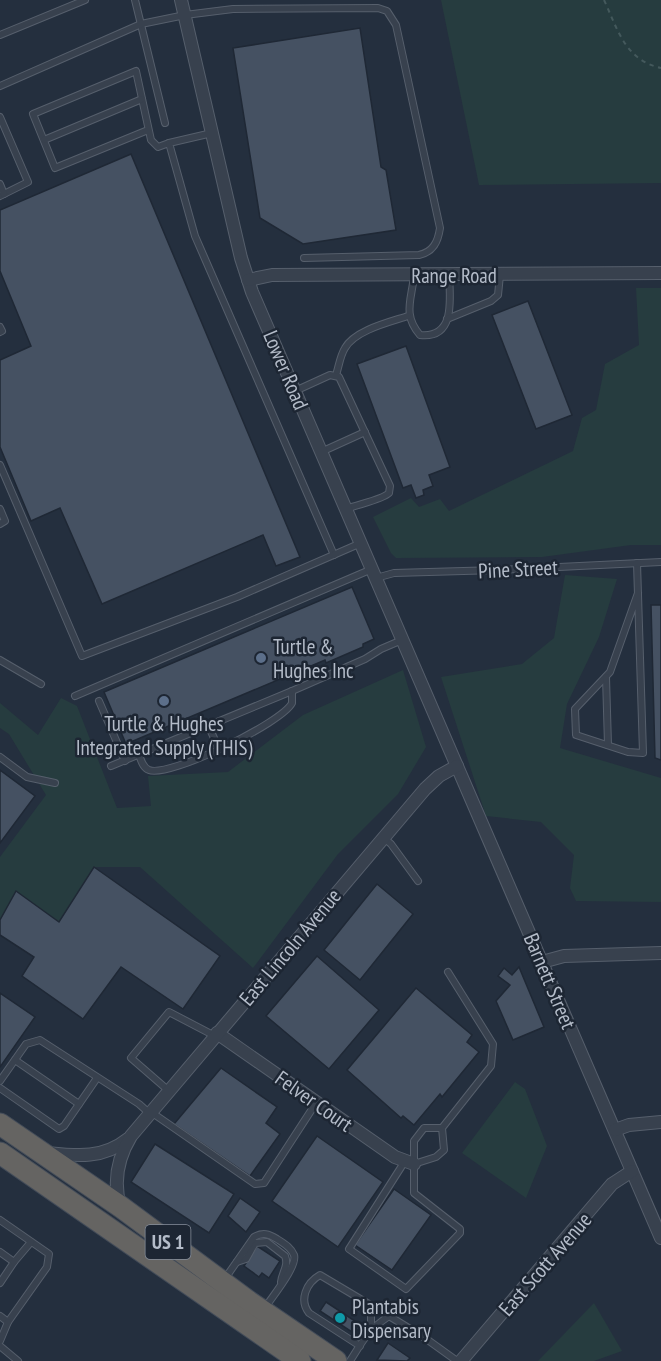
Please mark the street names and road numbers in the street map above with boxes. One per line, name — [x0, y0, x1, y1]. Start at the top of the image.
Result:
street label: Range Road — [411, 262, 497, 289]
street label: Lower Road — [257, 326, 315, 414]
street label: Pine Street — [477, 553, 559, 585]
street label: East Lincoln Avenue — [233, 883, 347, 1011]
street label: Barnett Street — [518, 929, 582, 1033]
street label: Felver Court — [270, 1065, 358, 1138]
street label: East Scott Avenue — [493, 1207, 597, 1321]
road number: US 1 — [146, 1225, 190, 1259]

